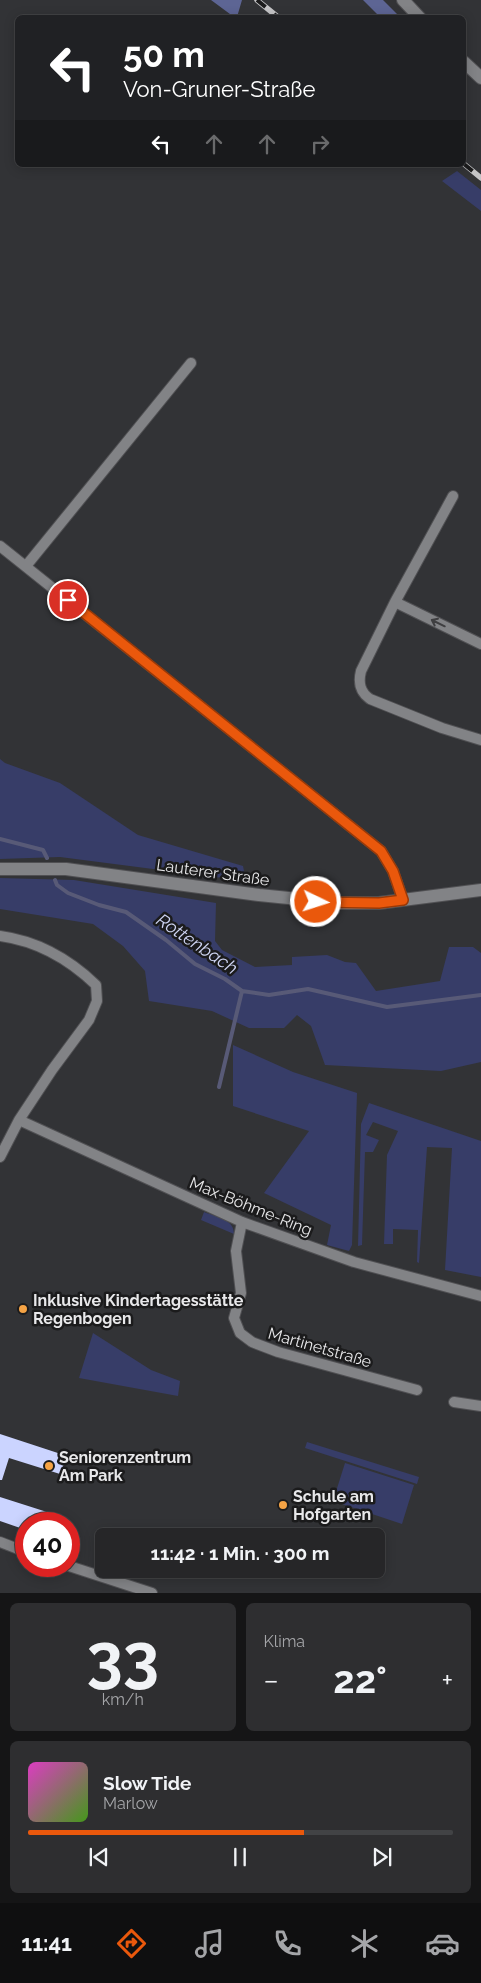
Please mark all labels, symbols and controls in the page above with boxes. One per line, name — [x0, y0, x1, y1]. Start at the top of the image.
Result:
text: 50 m — [123, 34, 205, 75]
icon: left — [40, 35, 105, 100]
text: Von-Gruner-Straße — [123, 76, 315, 102]
icon: left — [147, 130, 175, 158]
icon: ahead — [200, 130, 228, 158]
icon: ahead — [253, 130, 281, 158]
icon: right — [306, 130, 334, 158]
pin — [47, 579, 89, 621]
icon: arrive — [54, 586, 82, 614]
one-way arrow — [431, 618, 446, 627]
street label: Lauterer Straße — [155, 855, 271, 890]
position arrow — [289, 875, 341, 927]
water label: Rottenbach — [153, 909, 242, 978]
street label: Max-Böhme-Ring — [187, 1173, 315, 1240]
place label: Inklusive Kindertagesstätte Regenbogen — [33, 1291, 244, 1328]
marker: Inklusive Kindertagesstätte Regenbogen — [17, 1303, 29, 1315]
street label: Martinetstraße — [266, 1324, 374, 1371]
place label: Seniorenzentrum Am Park — [59, 1448, 191, 1485]
marker: Seniorenzentrum Am Park — [43, 1460, 55, 1472]
place label: Schule am Hofgarten — [293, 1487, 374, 1524]
marker: Schule am Hofgarten — [277, 1499, 289, 1511]
speed limit sign: 40 — [15, 1512, 80, 1577]
text: 11:42 · 1 Min. · 300 m — [151, 1542, 329, 1564]
text: 33 — [86, 1619, 159, 1695]
text: Klima — [264, 1632, 305, 1651]
text: 22° — [333, 1657, 387, 1702]
text: − — [264, 1664, 279, 1697]
text: + — [441, 1664, 453, 1697]
text: km/h — [102, 1690, 144, 1709]
text: Slow Tide — [103, 1772, 192, 1794]
text: Marlow — [103, 1794, 158, 1813]
icon: previous — [85, 1843, 113, 1871]
icon: pause — [226, 1843, 254, 1871]
icon: next — [368, 1843, 396, 1871]
icon: directions — [114, 1926, 149, 1961]
icon: music — [192, 1926, 227, 1961]
icon: phone — [270, 1926, 305, 1961]
icon: climate — [347, 1926, 382, 1961]
icon: car — [425, 1926, 460, 1961]
text: 11:41 — [21, 1930, 72, 1956]

